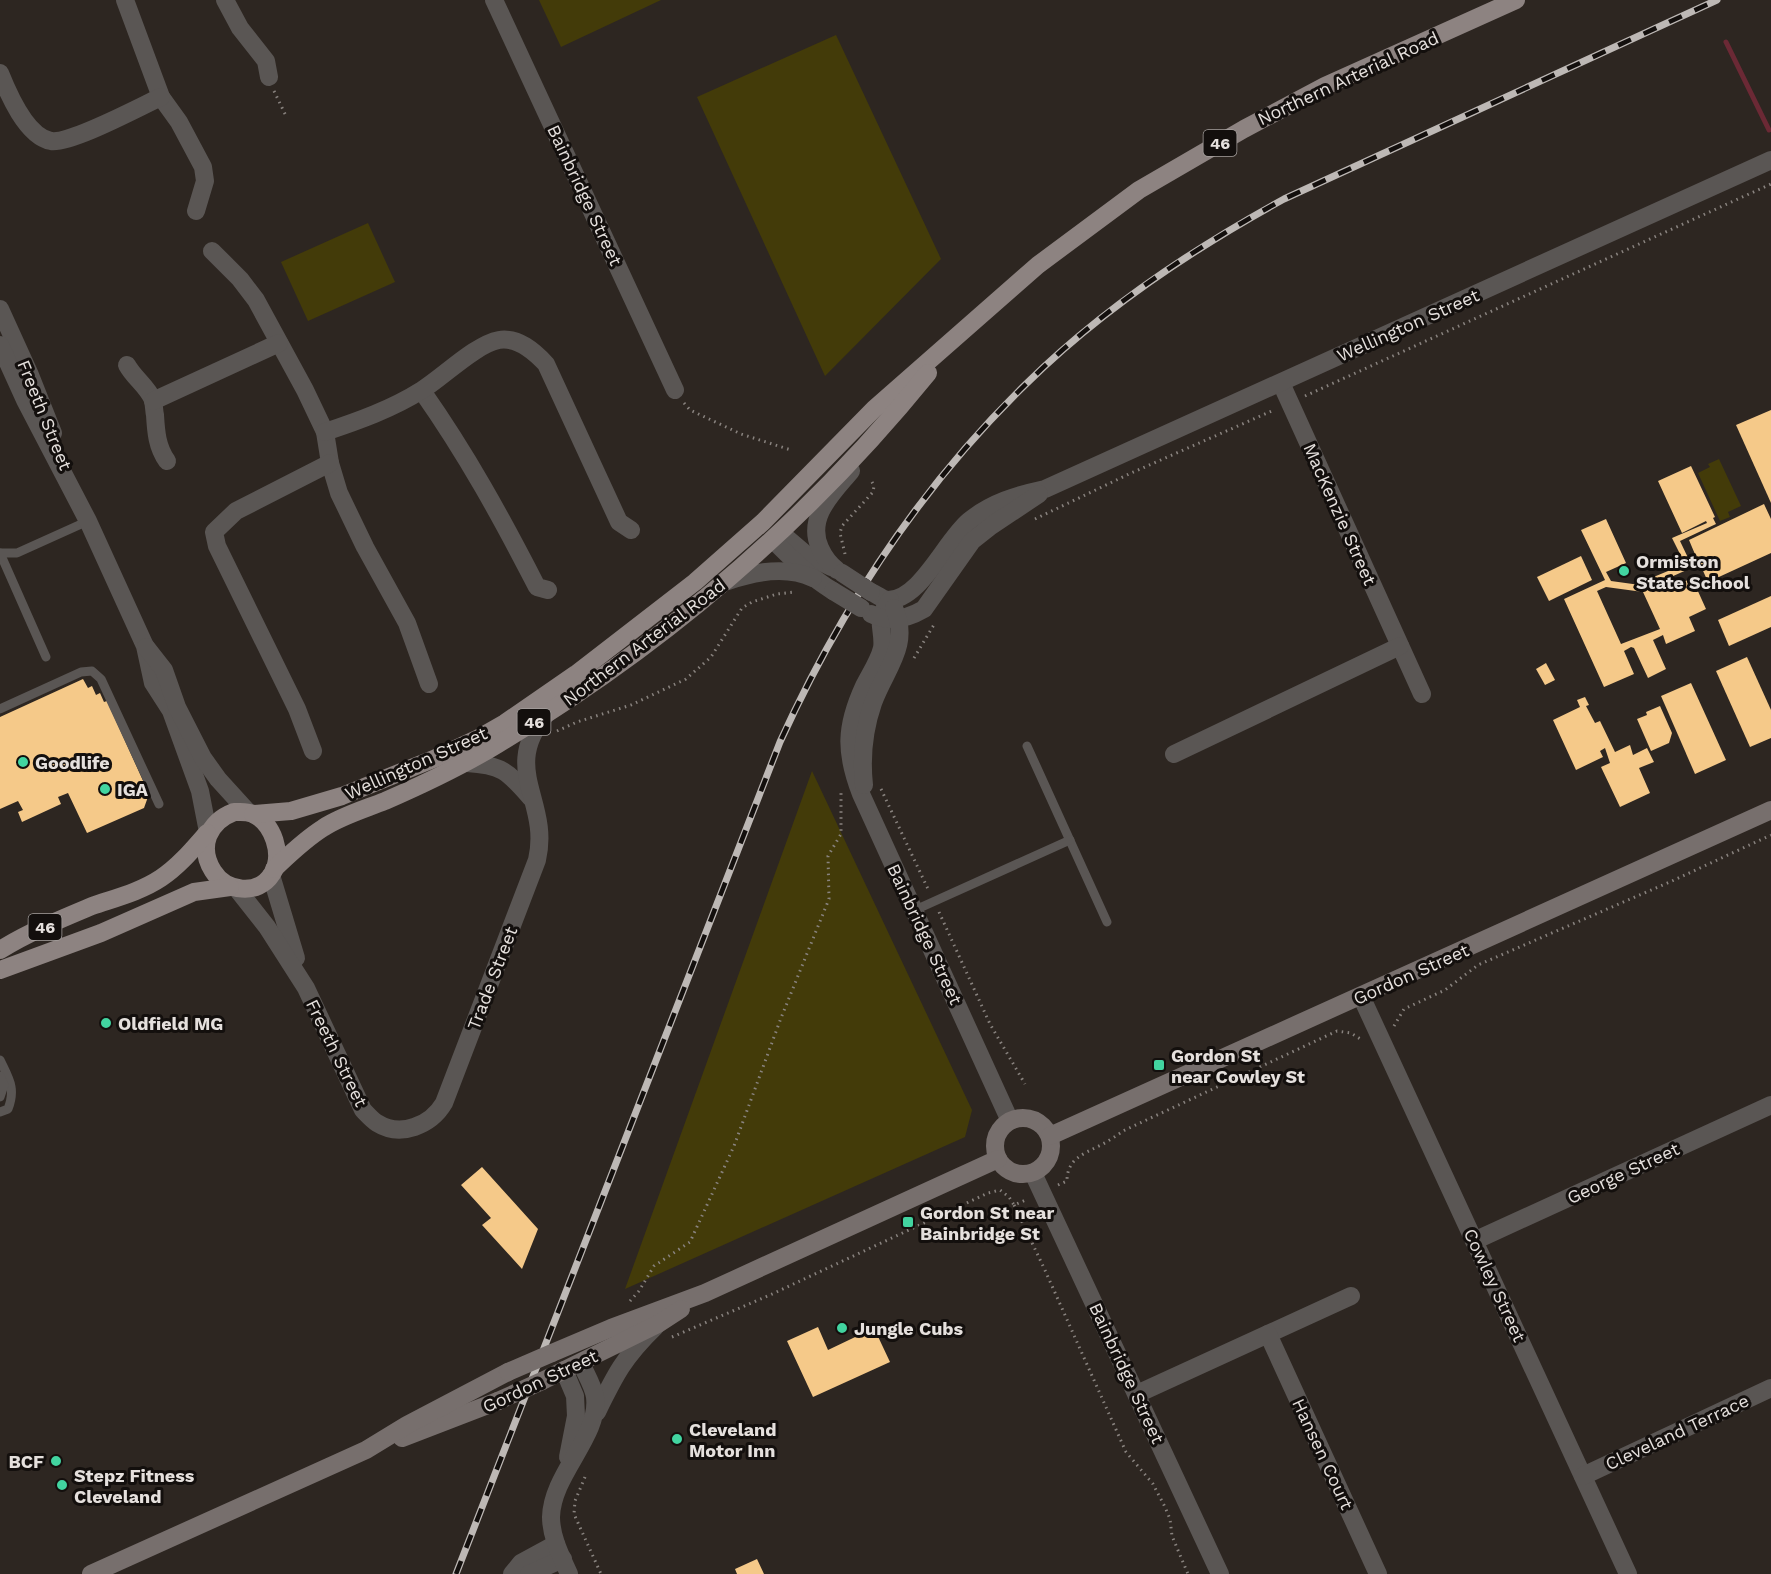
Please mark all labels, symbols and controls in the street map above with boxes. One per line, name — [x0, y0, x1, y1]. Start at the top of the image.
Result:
street label: Northern Arterial Road — [1254, 27, 1442, 129]
street label: Bainbridge Street — [543, 121, 627, 269]
road number: 46 — [1204, 130, 1236, 156]
street label: Wellington Street — [1334, 284, 1483, 366]
street label: Freeth Street — [13, 357, 77, 474]
street label: MacKenzie Street — [1299, 440, 1381, 589]
place label: Ormiston State School — [1636, 551, 1750, 593]
marker: Ormiston State School — [1617, 564, 1631, 578]
street label: Northern Arterial Road — [559, 574, 729, 710]
road number: 46 — [518, 709, 550, 735]
street label: Wellington Street — [342, 722, 491, 804]
place label: Goodlife — [35, 752, 110, 773]
marker: Goodlife — [16, 755, 30, 769]
place label: IGA — [117, 779, 149, 800]
marker: IGA — [98, 782, 112, 796]
street label: Bainbridge Street — [883, 860, 967, 1008]
road number: 46 — [28, 914, 62, 940]
street label: Trade Street — [463, 923, 521, 1033]
street label: Gordon Street — [1350, 939, 1473, 1009]
street label: Freeth Street — [302, 996, 372, 1110]
place label: Oldfield MG — [118, 1013, 223, 1034]
marker: Oldfield MG — [99, 1016, 113, 1030]
place label: Gordon St near Cowley St — [1171, 1045, 1305, 1087]
marker: Gordon St near Cowley St — [1152, 1058, 1166, 1072]
street label: George Street — [1564, 1138, 1683, 1208]
place label: Gordon St near Bainbridge St — [920, 1202, 1054, 1244]
marker: Gordon St near Bainbridge St — [901, 1215, 915, 1229]
street label: Cowley Street — [1460, 1225, 1531, 1345]
street label: Bainbridge Street — [1085, 1299, 1169, 1447]
place label: Jungle Cubs — [854, 1318, 964, 1339]
marker: Jungle Cubs — [835, 1321, 849, 1335]
street label: Gordon Street — [479, 1345, 601, 1417]
street label: Cleveland Terrace — [1602, 1390, 1752, 1474]
street label: Hansen Court — [1288, 1395, 1358, 1513]
place label: Cleveland Motor Inn — [689, 1419, 777, 1461]
marker: Cleveland Motor Inn — [670, 1432, 684, 1446]
place label: BCF — [8, 1451, 44, 1472]
marker: BCF — [49, 1454, 63, 1468]
place label: Stepz Fitness Cleveland — [74, 1465, 195, 1507]
marker: Stepz Fitness Cleveland — [55, 1478, 69, 1492]

